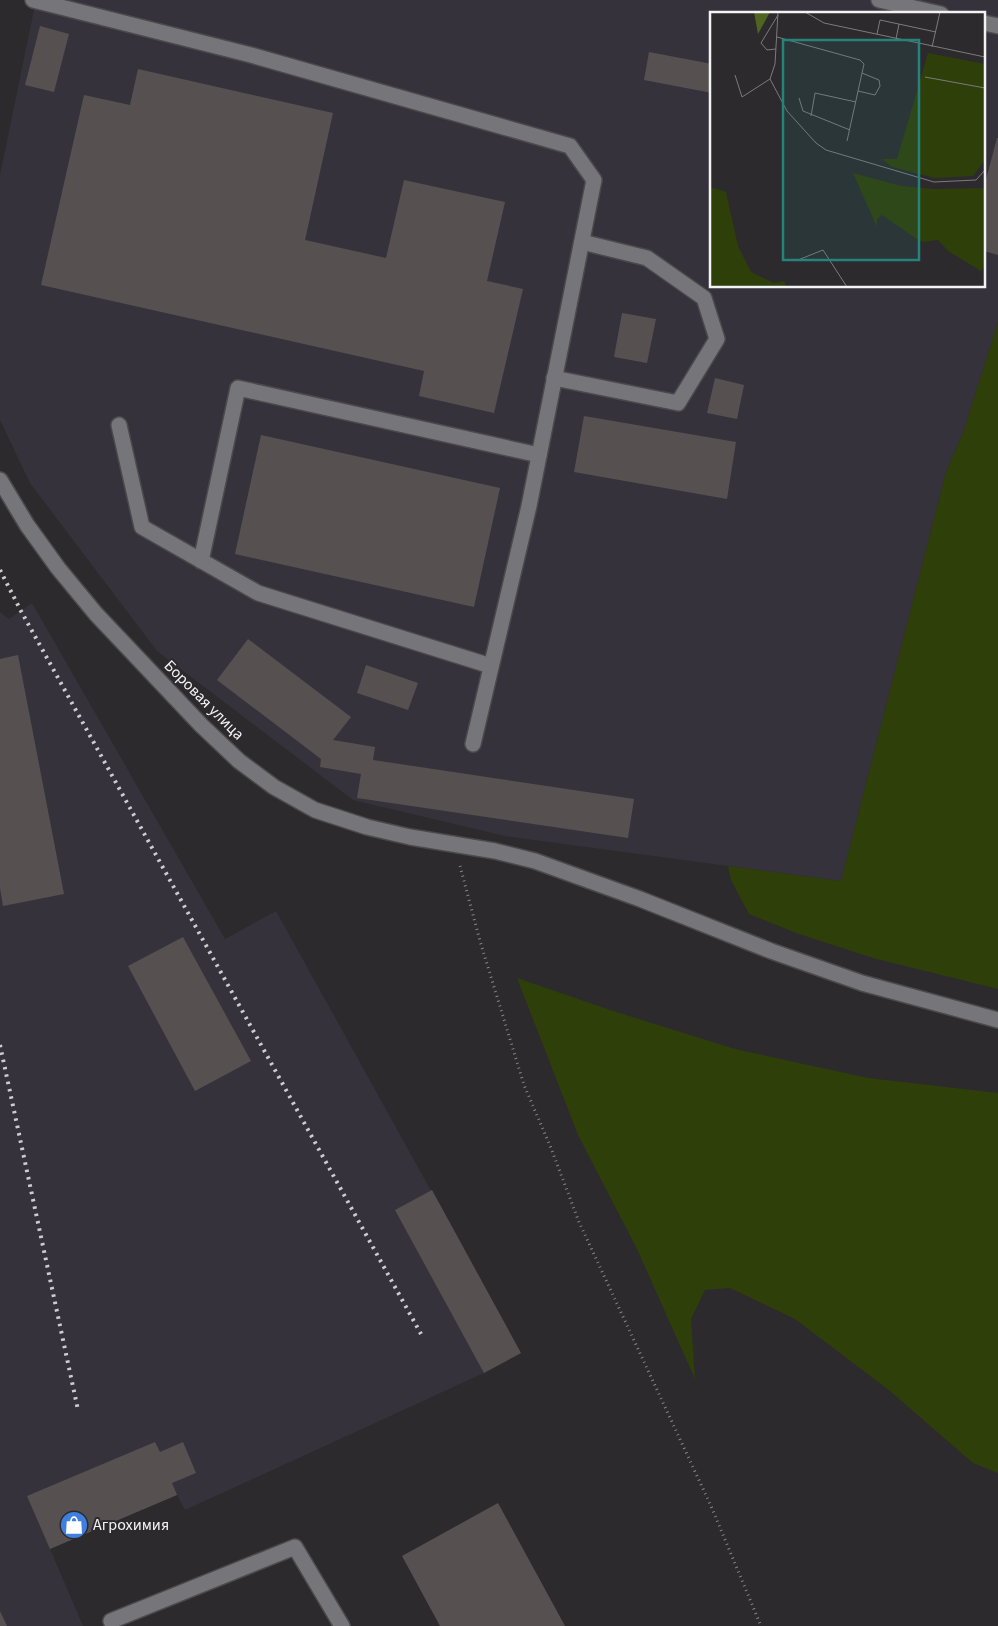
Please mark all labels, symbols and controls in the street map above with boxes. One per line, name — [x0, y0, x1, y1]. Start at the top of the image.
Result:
inset map — [710, 12, 986, 288]
street label: Боровая улица — [159, 655, 249, 745]
shop icon: Агрохимия — [59, 1510, 89, 1540]
place label: Агрохимия — [93, 1514, 169, 1536]

